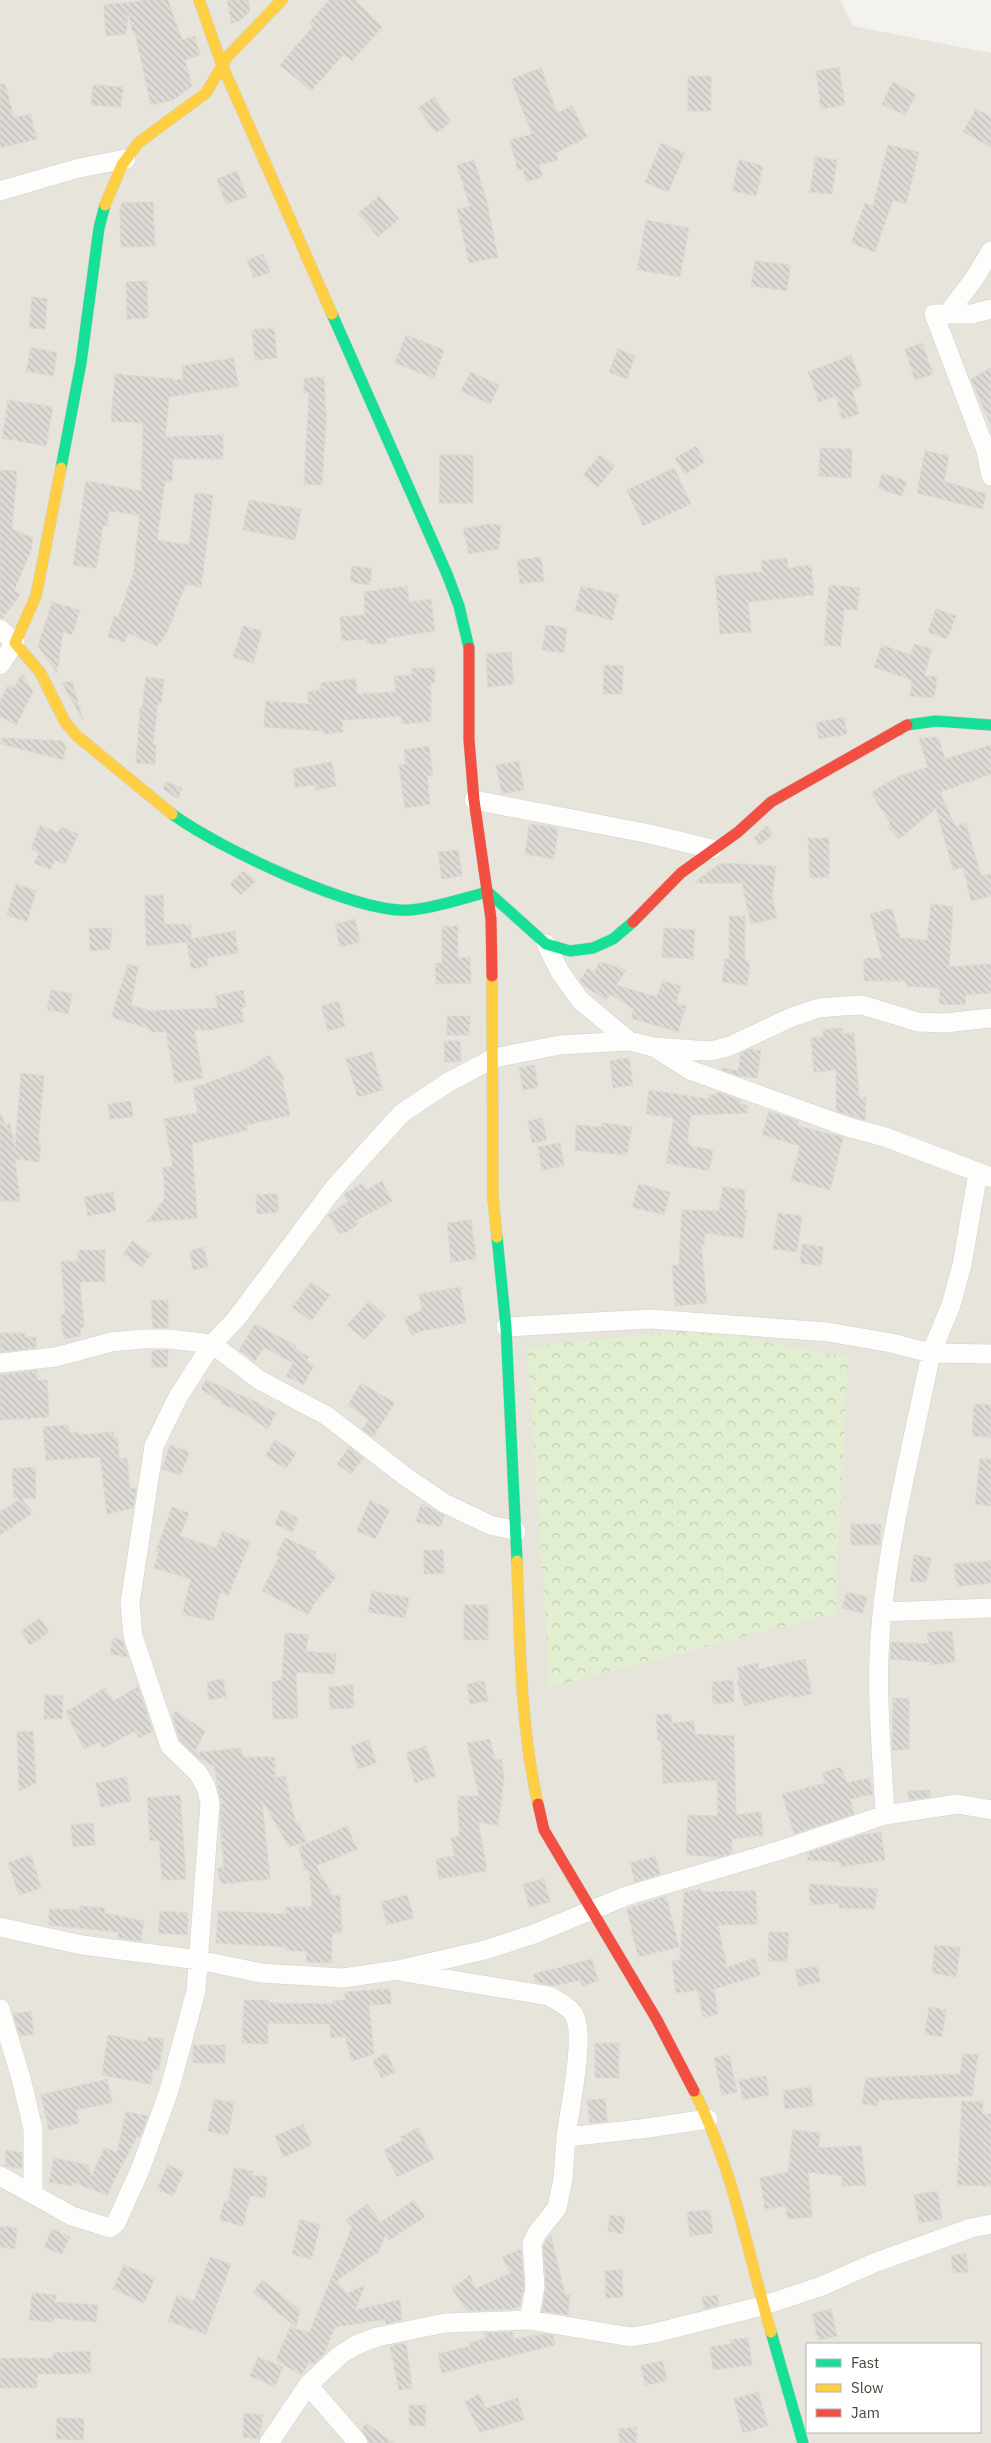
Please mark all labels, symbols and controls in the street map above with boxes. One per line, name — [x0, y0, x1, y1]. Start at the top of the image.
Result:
legend — [806, 2343, 981, 2433]
text: Fast — [851, 2353, 879, 2372]
text: Slow — [851, 2378, 884, 2397]
text: Jam — [851, 2403, 880, 2422]

